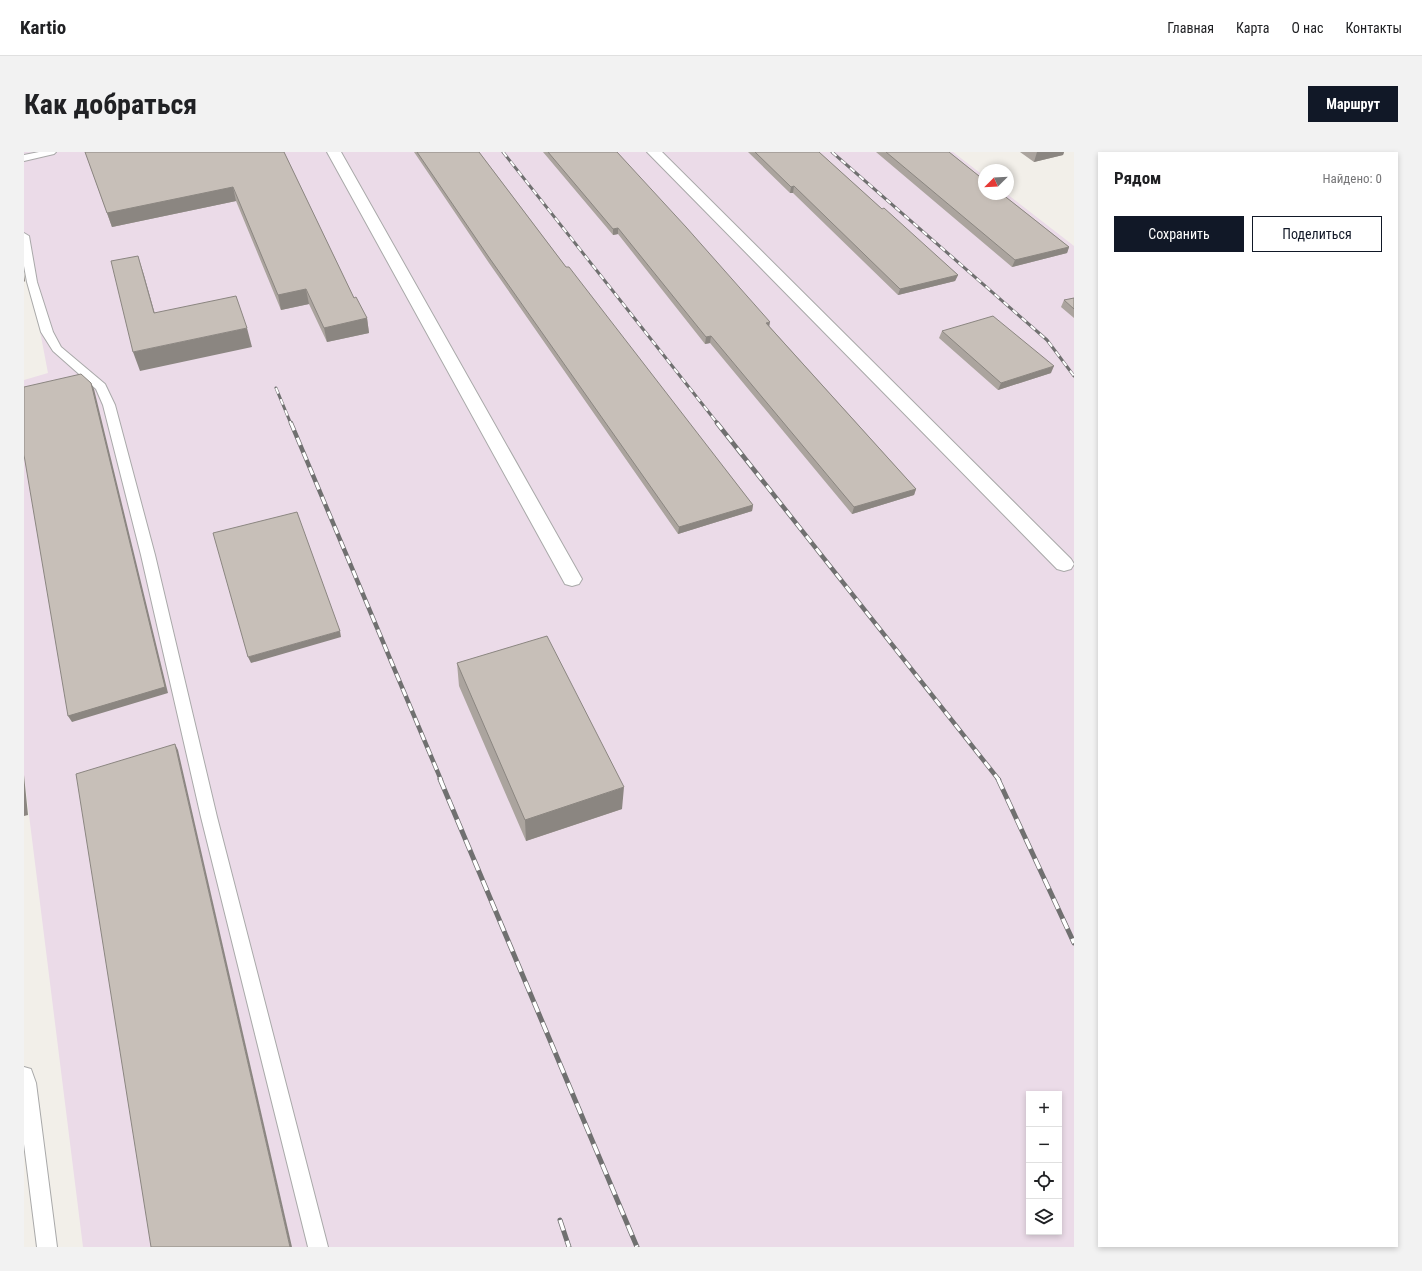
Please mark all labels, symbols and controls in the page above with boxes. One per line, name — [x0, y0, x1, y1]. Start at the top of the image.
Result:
text: Kartio — [20, 16, 66, 39]
text: Главная — [1167, 20, 1214, 36]
text: Карта — [1236, 20, 1269, 36]
text: О нас — [1291, 20, 1323, 36]
text: Контакты — [1345, 20, 1402, 36]
button: Маршрут — [1308, 86, 1398, 122]
text: Как добраться — [24, 88, 197, 121]
north arrow — [978, 164, 1014, 200]
text: Рядом — [1114, 168, 1161, 188]
text: Найдено: 0 — [1322, 171, 1382, 186]
button: Сохранить — [1114, 216, 1244, 252]
button: Поделиться — [1252, 216, 1382, 252]
map controls — [1026, 1091, 1062, 1235]
button: + — [1026, 1091, 1062, 1127]
button: − — [1026, 1127, 1062, 1163]
button: locate — [1026, 1163, 1062, 1199]
button: layers — [1026, 1199, 1062, 1235]

